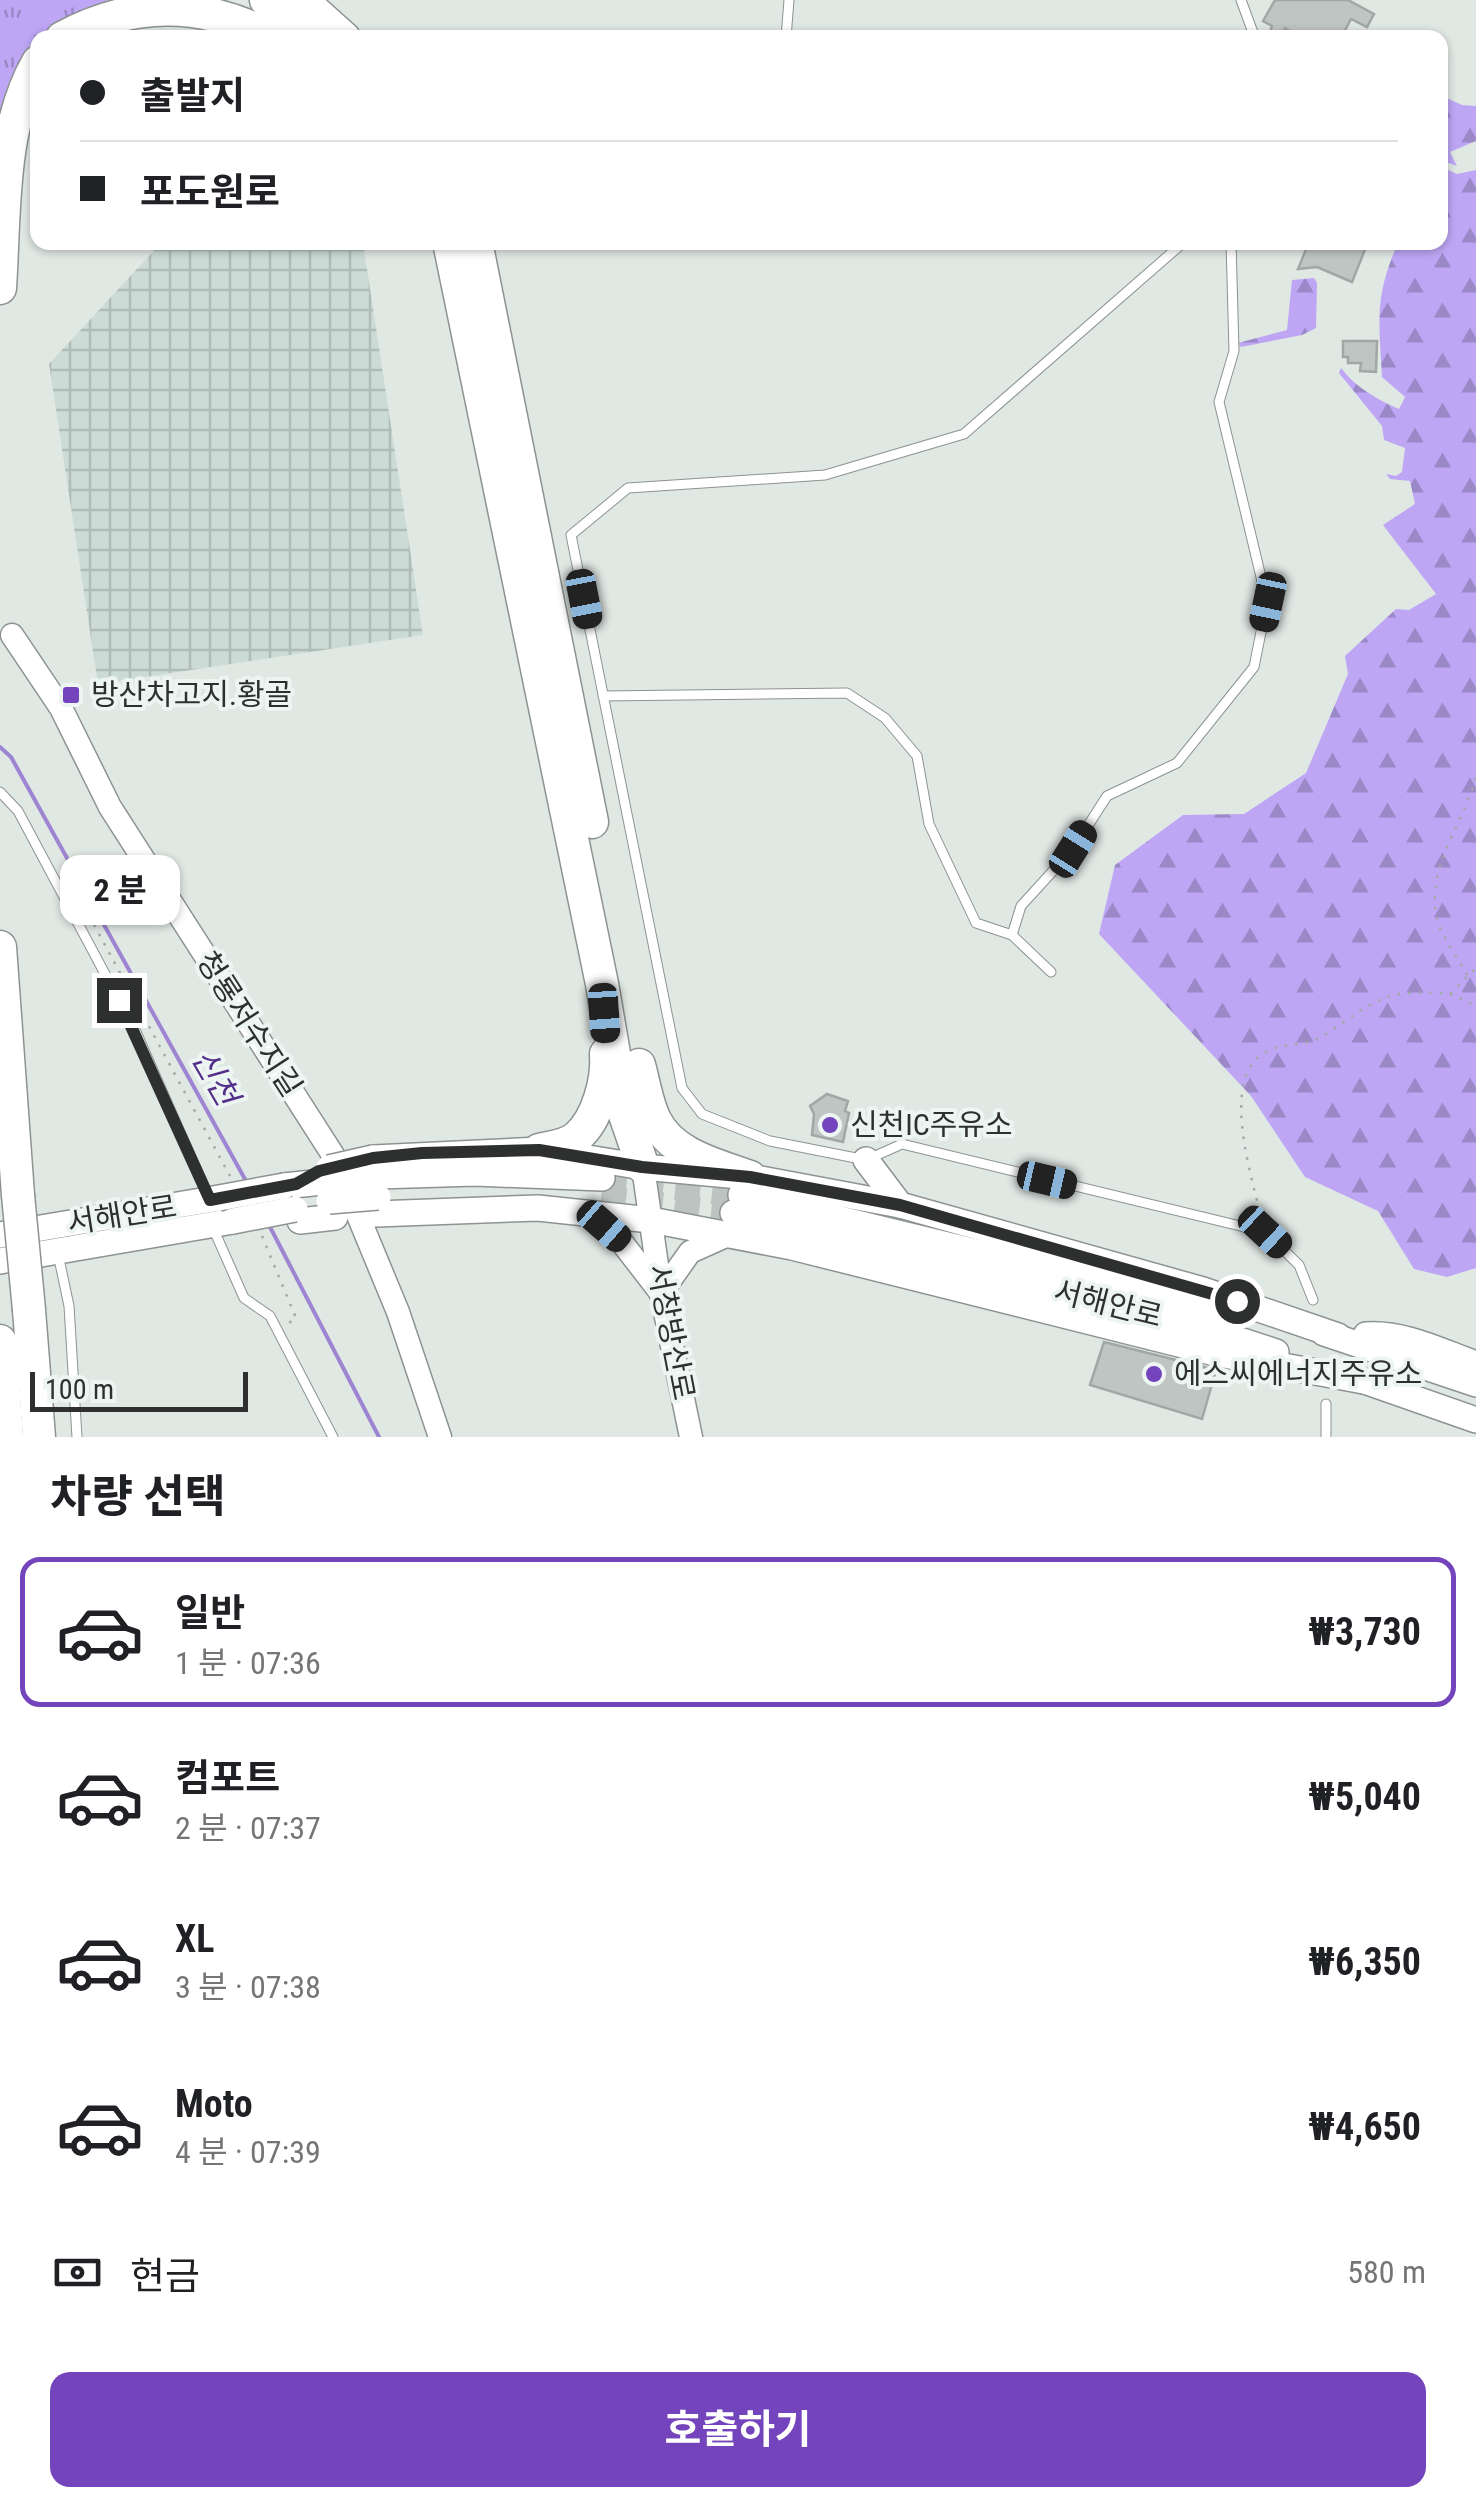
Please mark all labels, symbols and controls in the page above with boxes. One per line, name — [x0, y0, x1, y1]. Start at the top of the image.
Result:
text: 출발지 — [140, 74, 245, 118]
text: 포도원로 — [140, 170, 280, 214]
car — [564, 567, 604, 631]
car — [1247, 570, 1289, 634]
place label: 방산차고지.황골 — [91, 677, 292, 712]
marker: 방산차고지.황골 — [60, 684, 82, 706]
car — [1044, 816, 1102, 882]
callout: 2 분 — [59, 855, 179, 925]
text: 2 분 — [94, 871, 147, 909]
street label: 청룡저수지길 — [190, 945, 309, 1103]
route end — [97, 978, 142, 1023]
car — [587, 982, 621, 1044]
water label: 신천 — [184, 1042, 248, 1115]
place label: 신천IC주유소 — [850, 1107, 1013, 1142]
marker: 신천IC주유소 — [819, 1114, 841, 1136]
car — [1014, 1159, 1080, 1201]
street label: 서해안로 — [65, 1189, 179, 1240]
car — [572, 1195, 636, 1257]
car — [1233, 1201, 1297, 1263]
street label: 서창방산로 — [641, 1261, 702, 1403]
street label: 서해안로 — [1050, 1273, 1166, 1334]
route start — [1215, 1279, 1260, 1324]
place label: 에스씨에너지주유소 — [1174, 1356, 1422, 1391]
marker: 에스씨에너지주유소 — [1143, 1363, 1165, 1385]
scale bar — [30, 1367, 248, 1412]
text: 100 m — [45, 1373, 114, 1406]
text: 차량 선택 — [50, 1470, 226, 1523]
icon: car — [55, 1587, 145, 1677]
text: 일반 — [175, 1591, 245, 1635]
text: ₩3,730 — [1308, 1610, 1421, 1654]
text: 1 분 · 07:36 — [175, 1644, 321, 1682]
icon: car — [55, 1752, 145, 1842]
text: 컴포트 — [175, 1756, 280, 1800]
text: ₩5,040 — [1308, 1775, 1421, 1819]
text: 2 분 · 07:37 — [175, 1809, 321, 1847]
icon: car — [55, 1917, 145, 2007]
text: XL — [175, 1917, 214, 1961]
text: ₩6,350 — [1308, 1940, 1421, 1984]
text: 3 분 · 07:38 — [175, 1968, 321, 2006]
icon: car — [55, 2082, 145, 2172]
text: Moto — [175, 2082, 253, 2126]
text: ₩4,650 — [1308, 2105, 1421, 2149]
text: 4 분 · 07:39 — [175, 2133, 321, 2171]
icon: cash — [50, 2245, 105, 2300]
text: 580 m — [1347, 2253, 1426, 2291]
text: 현금 — [130, 2254, 200, 2298]
button: 호출하기 — [50, 2372, 1426, 2487]

